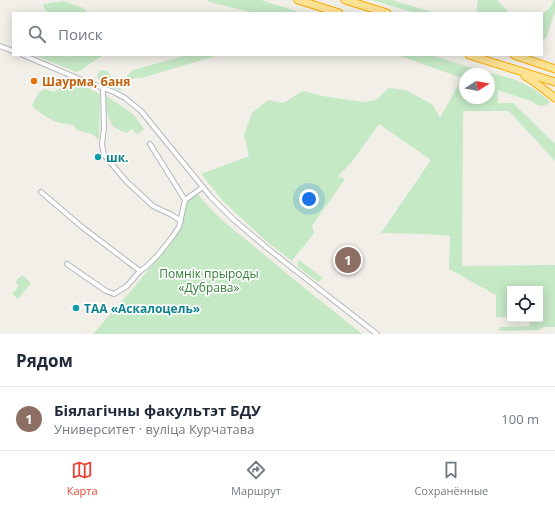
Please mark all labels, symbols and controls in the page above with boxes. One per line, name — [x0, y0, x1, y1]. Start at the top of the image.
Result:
search box — [12, 12, 543, 56]
icon: search — [26, 23, 48, 45]
text: Поиск — [58, 24, 102, 44]
north arrow — [459, 68, 495, 104]
place label: Шаурма, баня — [42, 73, 130, 90]
marker: Шаурма, баня — [29, 76, 39, 86]
place label: шк. — [106, 149, 128, 166]
marker: шк. — [93, 152, 103, 162]
your location — [299, 189, 319, 209]
pin: 1 — [335, 245, 361, 275]
park label: Помнік прыроды «Дубрава» — [159, 265, 259, 296]
map controls — [507, 286, 543, 322]
button: locate — [507, 286, 543, 322]
place label: ТАА «Аскалоцель» — [84, 300, 200, 317]
marker: ТАА «Аскалоцель» — [71, 303, 81, 313]
text: Рядом — [16, 349, 73, 372]
text: Біялагічны факультэт БДУ — [54, 400, 261, 420]
text: 1 — [25, 410, 33, 428]
text: 100 m — [501, 410, 539, 428]
text: Университет · вуліца Курчатава — [54, 420, 254, 438]
tab: Карта — [67, 459, 98, 498]
tab: Маршрут — [231, 459, 281, 498]
tab: Сохранённые — [414, 459, 488, 498]

